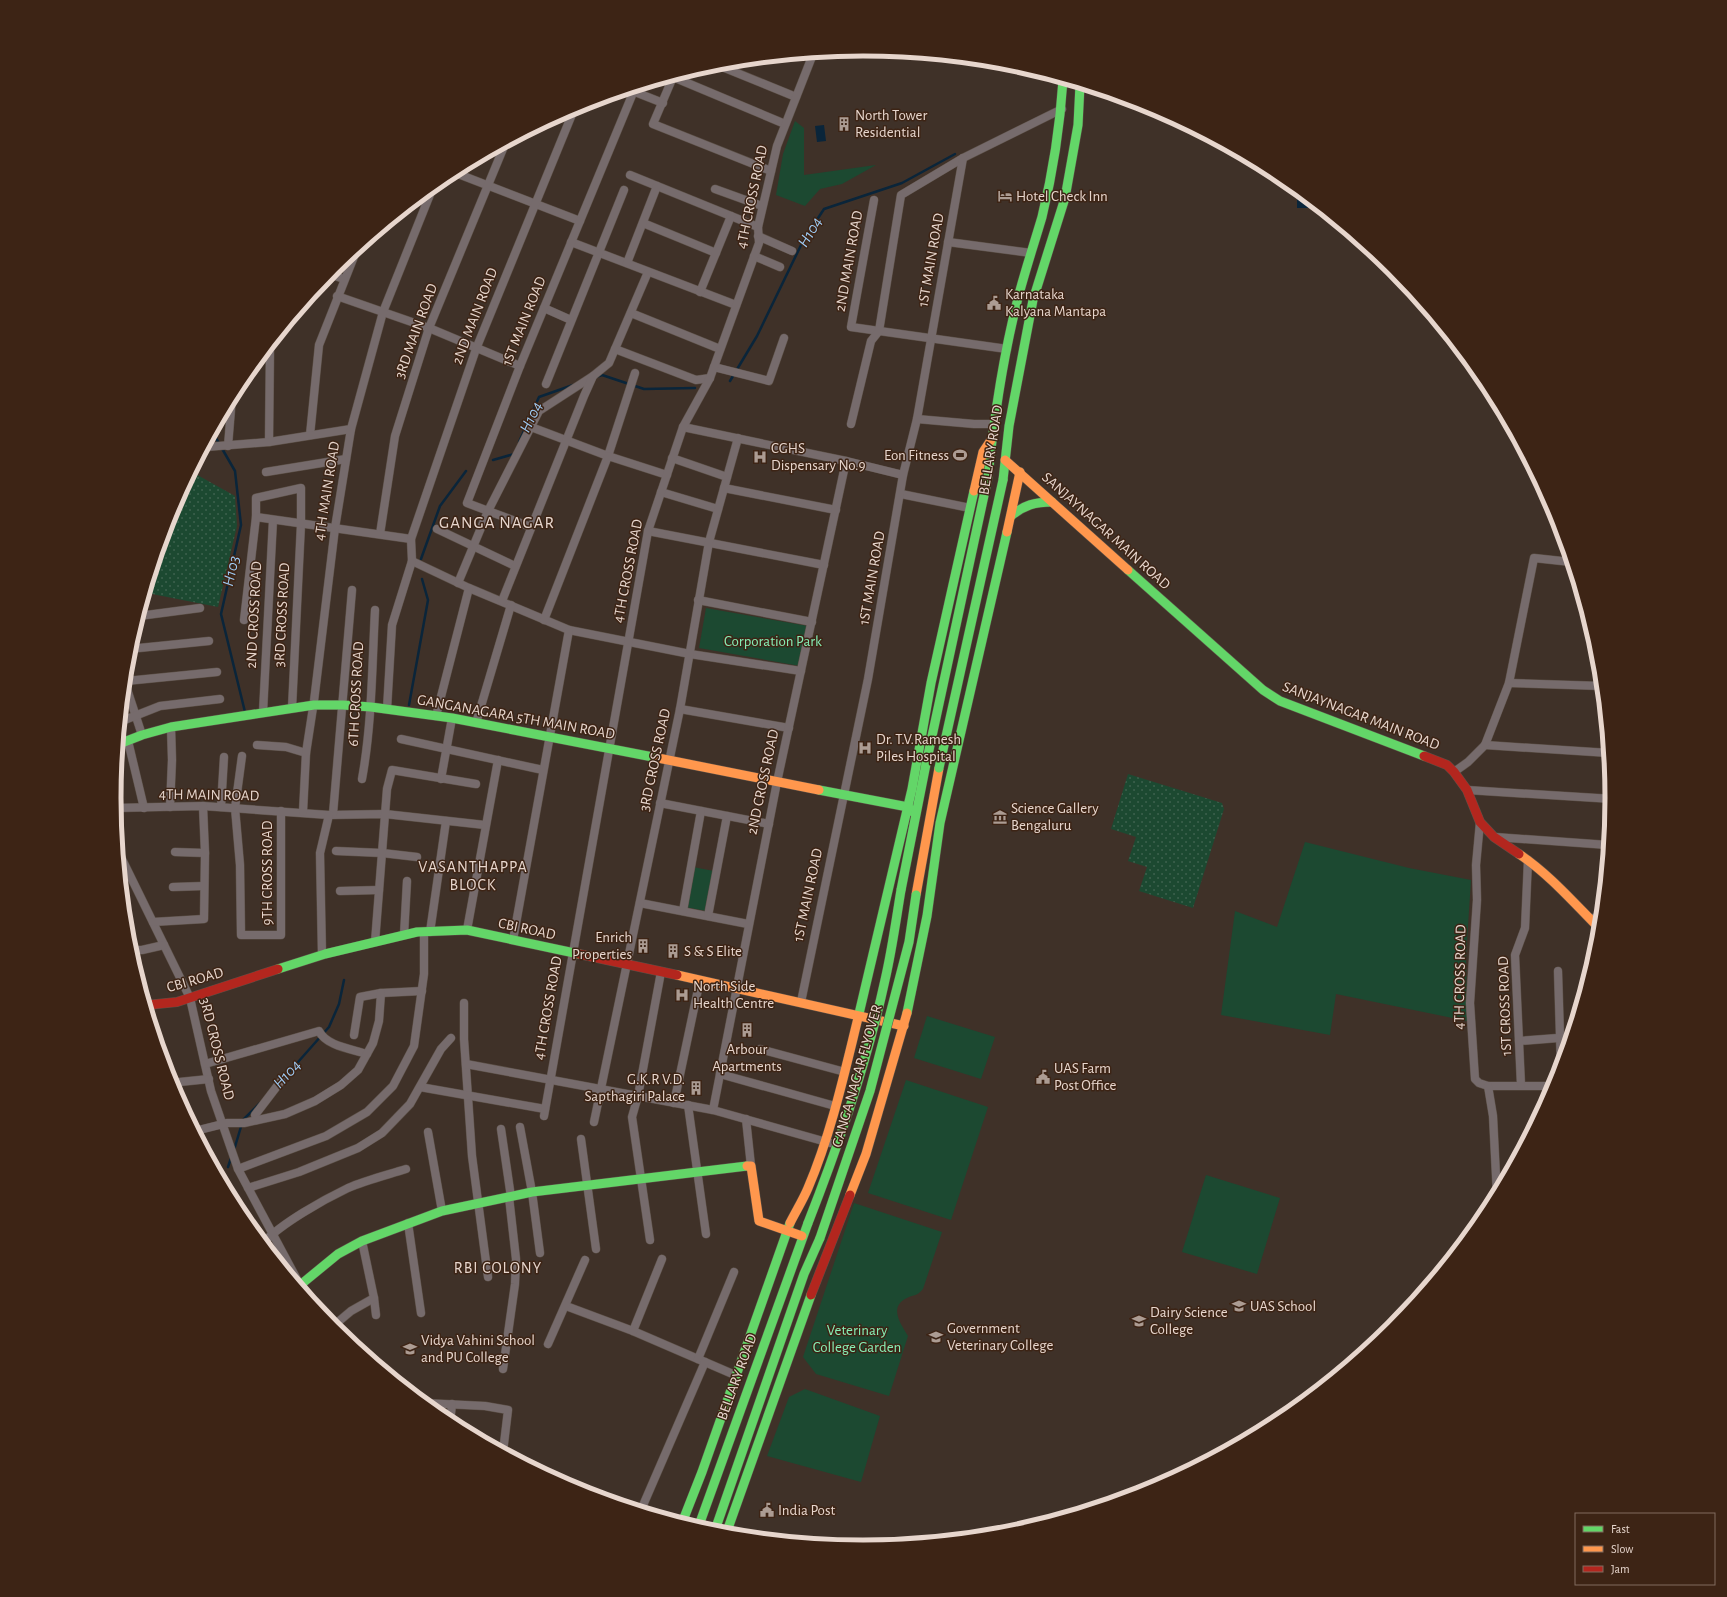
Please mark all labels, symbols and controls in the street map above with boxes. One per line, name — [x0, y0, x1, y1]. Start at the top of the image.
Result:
place label: North Tower Residential — [855, 108, 927, 140]
building icon: North Tower Residential — [836, 116, 852, 132]
street label: 4TH CROSS ROAD — [734, 144, 770, 250]
hotel icon: Hotel Check Inn — [997, 188, 1013, 204]
place label: Hotel Check Inn — [1016, 189, 1108, 204]
street label: 2ND MAIN ROAD — [833, 209, 865, 313]
street label: 1ST MAIN ROAD — [915, 212, 947, 308]
water label: H104 — [795, 214, 825, 250]
street label: 2ND MAIN ROAD — [450, 265, 500, 366]
street label: 1ST MAIN ROAD — [499, 274, 549, 368]
street label: 3RD MAIN ROAD — [392, 281, 440, 380]
place label: Karnataka Kalyana Mantapa — [1005, 287, 1106, 319]
public building icon: Karnataka Kalyana Mantapa — [986, 295, 1002, 311]
water label: H104 — [517, 399, 545, 435]
street label: BELLARY ROAD — [977, 404, 1006, 496]
street label: 4TH MAIN ROAD — [312, 440, 342, 542]
place label: CGHS Dispensary No.9 — [771, 441, 866, 473]
sports icon: Eon Fitness — [952, 447, 968, 463]
place label: Eon Fitness — [884, 448, 949, 463]
hospital icon: CGHS Dispensary No.9 — [752, 449, 768, 465]
street label: SANJAYNAGAR MAIN ROAD — [1039, 470, 1173, 593]
district label: GANGA NAGAR — [439, 514, 555, 531]
street label: 4TH CROSS ROAD — [611, 518, 645, 624]
street label: 1ST MAIN ROAD — [856, 530, 888, 626]
water label: H103 — [220, 554, 242, 588]
street label: 2ND CROSS ROAD — [244, 561, 264, 669]
street label: 3RD CROSS ROAD — [272, 562, 292, 668]
park label: Corporation Park — [724, 634, 822, 649]
street label: 6TH CROSS ROAD — [346, 641, 366, 747]
street label: SANJAYNAGAR MAIN ROAD — [1280, 679, 1442, 753]
street label: GANGANAGARA 5TH MAIN ROAD — [416, 692, 616, 742]
street label: 3RD CROSS ROAD — [637, 707, 673, 813]
street label: 2ND CROSS ROAD — [745, 728, 782, 836]
place label: Dr. T.V.Ramesh Piles Hospital — [876, 732, 961, 764]
hospital icon: Dr. T.V.Ramesh Piles Hospital — [857, 740, 873, 756]
street label: 4TH MAIN ROAD — [159, 787, 260, 803]
place label: Science Gallery Bengaluru — [1011, 801, 1099, 833]
museum icon: Science Gallery Bengaluru — [992, 809, 1008, 825]
street label: 9TH CROSS ROAD — [260, 820, 275, 926]
street label: 1ST MAIN ROAD — [791, 847, 825, 943]
district label: VASANTHAPPA BLOCK — [418, 859, 528, 893]
street label: CBI ROAD — [497, 916, 557, 942]
street label: 4TH CROSS ROAD — [1452, 924, 1468, 1030]
place label: Enrich Properties — [572, 930, 632, 962]
building icon: Enrich Properties — [635, 938, 651, 954]
building icon: S & S Elite — [665, 943, 681, 959]
place label: S & S Elite — [684, 944, 742, 959]
street label: 4TH CROSS ROAD — [531, 955, 565, 1061]
street label: 1ST CROSS ROAD — [1496, 956, 1514, 1056]
street label: CBI ROAD — [165, 965, 225, 995]
place label: North Side Health Centre — [693, 979, 774, 1011]
hospital icon: North Side Health Centre — [674, 987, 690, 1003]
street label: 3RD CROSS ROAD — [197, 996, 237, 1102]
street label: GANGA NAGAR FLYOVER — [829, 1003, 885, 1149]
building icon: Arbour Apartments — [739, 1022, 755, 1038]
place label: Arbour Apartments — [712, 1042, 782, 1074]
water label: H104 — [270, 1057, 304, 1091]
place label: UAS Farm Post Office — [1054, 1061, 1117, 1093]
public building icon: UAS Farm Post Office — [1035, 1069, 1051, 1085]
place label: G.K.R V.D. Sapthagiri Palace — [585, 1072, 685, 1104]
building icon: G.K.R V.D. Sapthagiri Palace — [688, 1080, 704, 1096]
district label: RBI COLONY — [454, 1260, 542, 1276]
school or university icon: UAS School — [1231, 1298, 1247, 1314]
place label: UAS School — [1250, 1299, 1316, 1314]
place label: Dairy Science College — [1150, 1305, 1228, 1337]
school or university icon: Dairy Science College — [1131, 1313, 1147, 1329]
place label: Government Veterinary College — [947, 1321, 1053, 1353]
park label: Veterinary College Garden — [813, 1323, 901, 1355]
school or university icon: Government Veterinary College — [928, 1329, 944, 1345]
street label: BELLARY ROAD — [714, 1332, 760, 1422]
place label: Vidya Vahini School and PU College — [421, 1333, 535, 1365]
school or university icon: Vidya Vahini School and PU College — [402, 1341, 418, 1357]
public building icon: India Post — [759, 1502, 775, 1518]
place label: India Post — [778, 1503, 836, 1518]
legend — [1575, 1513, 1715, 1585]
text: Fast — [1611, 1523, 1630, 1535]
text: Slow — [1611, 1543, 1633, 1555]
text: Jam — [1611, 1563, 1630, 1575]

